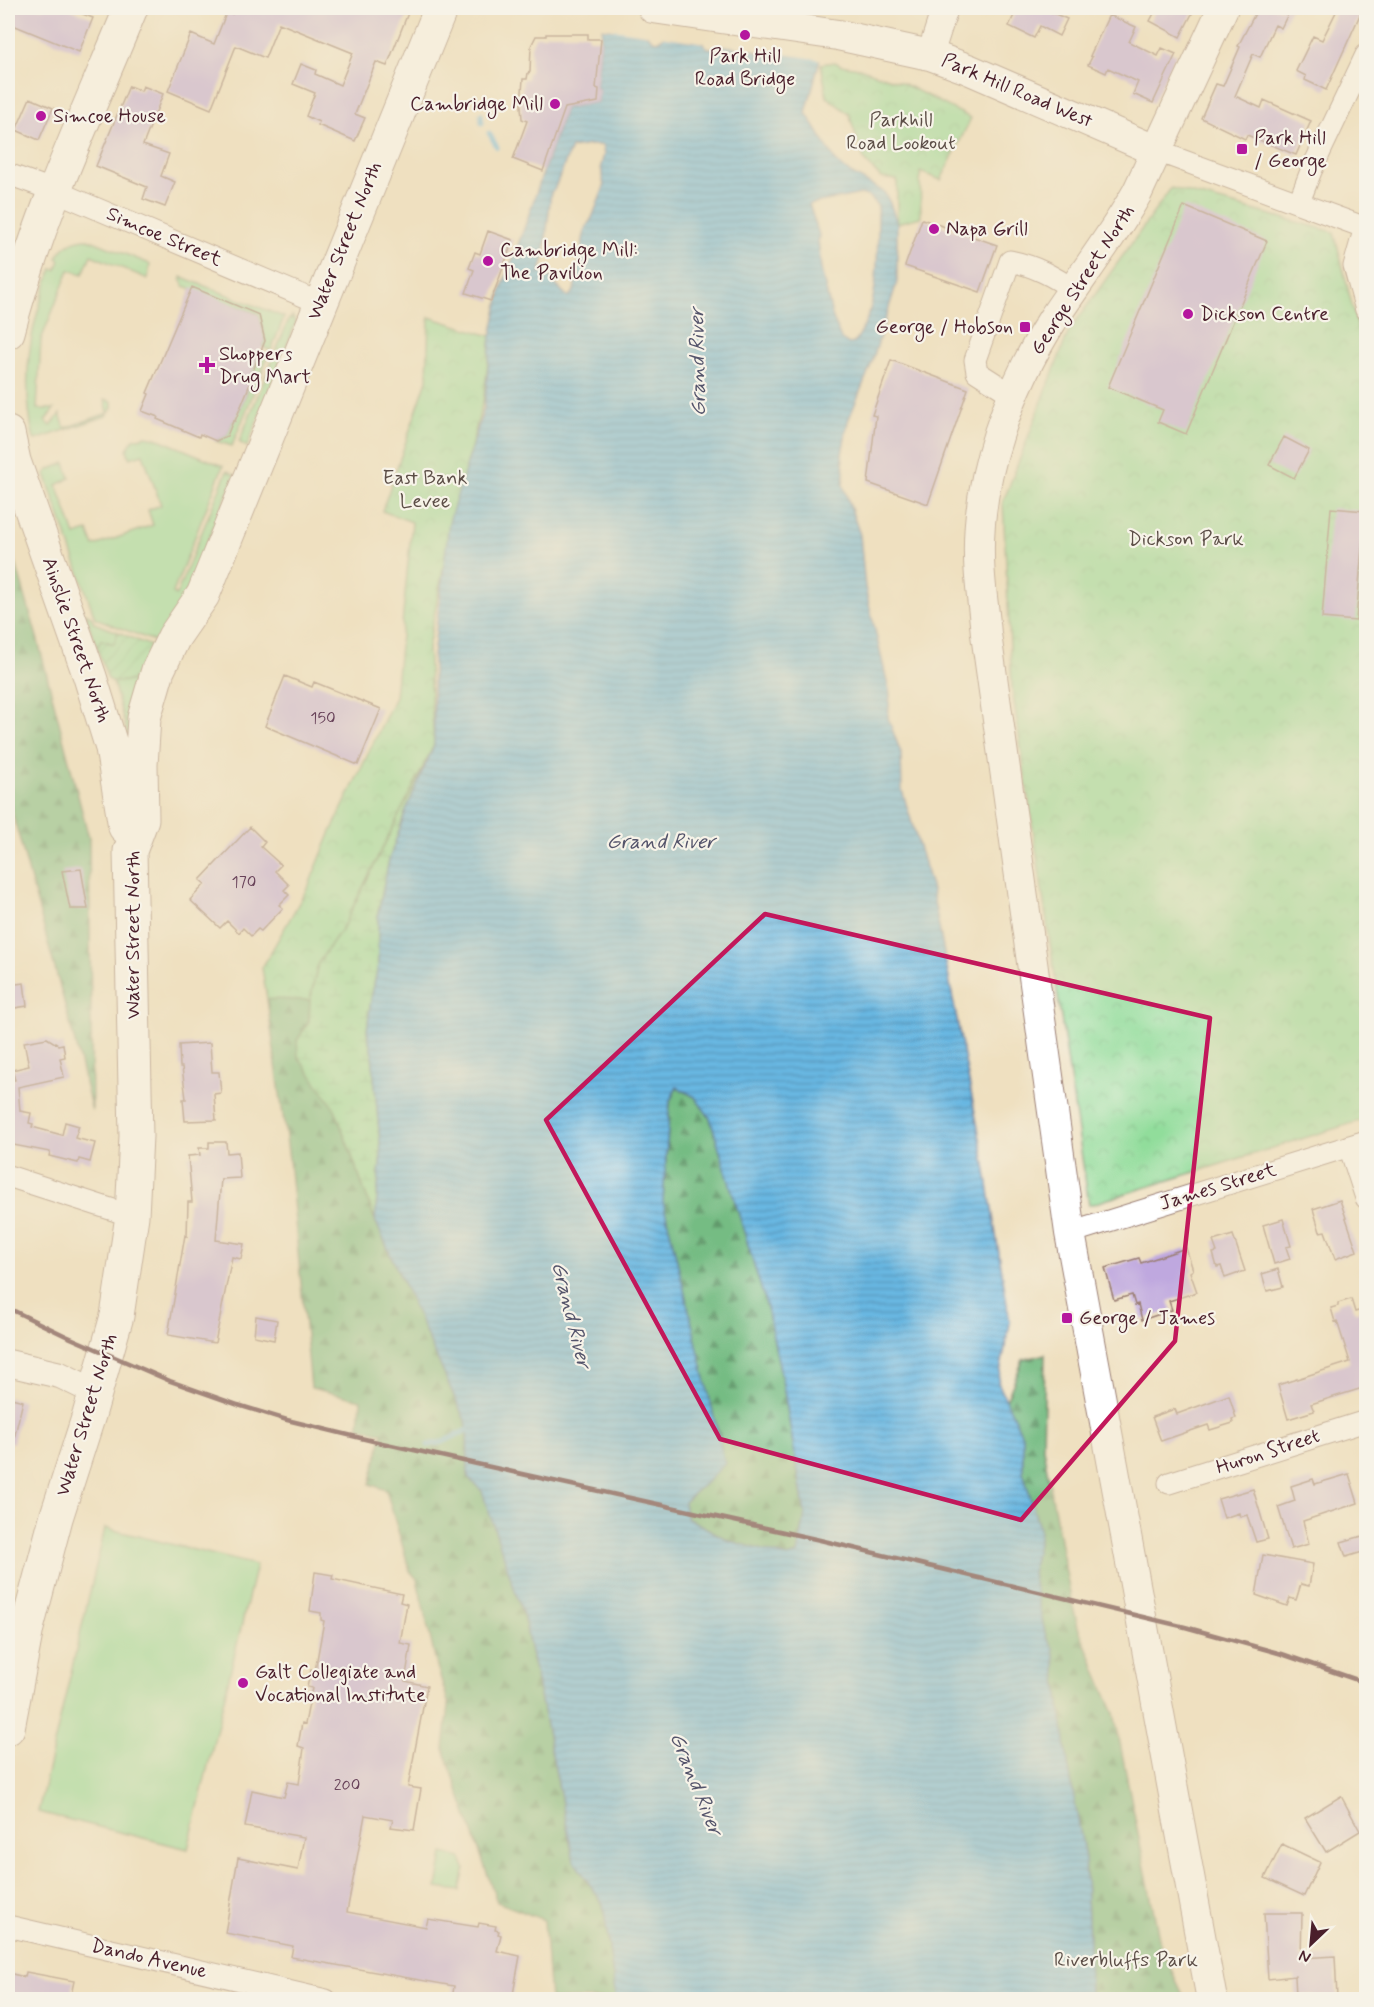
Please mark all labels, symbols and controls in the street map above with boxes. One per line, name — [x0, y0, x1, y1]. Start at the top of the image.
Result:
marker: Park Hill Road Bridge — [738, 28, 752, 42]
place label: Park Hill Road Bridge — [695, 43, 795, 94]
street label: Park Hill Road West — [937, 47, 1097, 135]
place label: Cambridge Mill — [410, 91, 543, 119]
marker: Cambridge Mill — [548, 97, 562, 111]
place label: Simcoe House — [53, 103, 166, 130]
park label: Parkhill Road Lookout — [846, 107, 956, 157]
marker: Simcoe House — [34, 109, 48, 123]
place label: Park Hill / George — [1254, 125, 1327, 176]
marker: Park Hill / George — [1235, 142, 1249, 156]
street label: Water Street North — [301, 158, 389, 324]
street label: George Street North — [1024, 200, 1143, 361]
street label: Simcoe Street — [102, 201, 226, 274]
place label: Napa Grill — [946, 216, 1028, 243]
marker: Napa Grill — [927, 222, 941, 236]
place label: Cambridge Mill: The Pavilion — [500, 237, 638, 287]
marker: Cambridge Mill: The Pavilion — [481, 254, 495, 268]
place label: Dickson Centre — [1200, 301, 1329, 328]
water label: Grand River — [683, 305, 713, 417]
marker: Dickson Centre — [1181, 307, 1195, 321]
place label: George / Hobson — [876, 314, 1013, 342]
marker: George / Hobson — [1018, 320, 1032, 334]
place label: Shoppers Drug Mart — [219, 341, 311, 392]
marker: Shoppers Drug Mart — [200, 358, 214, 372]
park label: East Bank Levee — [383, 465, 467, 515]
park label: Dickson Park — [1128, 526, 1244, 553]
street label: Ainslie Street North — [35, 554, 117, 726]
house number: 150 — [310, 708, 336, 729]
water label: Grand River — [607, 828, 718, 856]
street label: Water Street North — [120, 851, 147, 1019]
house number: 170 — [232, 872, 256, 893]
street label: James Street — [1156, 1156, 1280, 1218]
water label: Grand River — [544, 1259, 598, 1373]
place label: George / James — [1079, 1305, 1215, 1333]
marker: George / James — [1060, 1311, 1074, 1325]
street label: Water Street North — [49, 1330, 125, 1500]
street label: Huron Street — [1213, 1423, 1323, 1481]
place label: Galt Collegiate and Vocational Institute — [255, 1659, 426, 1709]
marker: Galt Collegiate and Vocational Institute — [236, 1676, 250, 1690]
water label: Grand River — [663, 1728, 730, 1842]
house number: 200 — [334, 1775, 360, 1796]
north arrow — [1281, 1914, 1341, 1974]
street label: Dando Avenue — [88, 1933, 210, 1985]
text: N — [1296, 1944, 1314, 1968]
park label: Riverbluffs Park — [1054, 1947, 1198, 1974]

